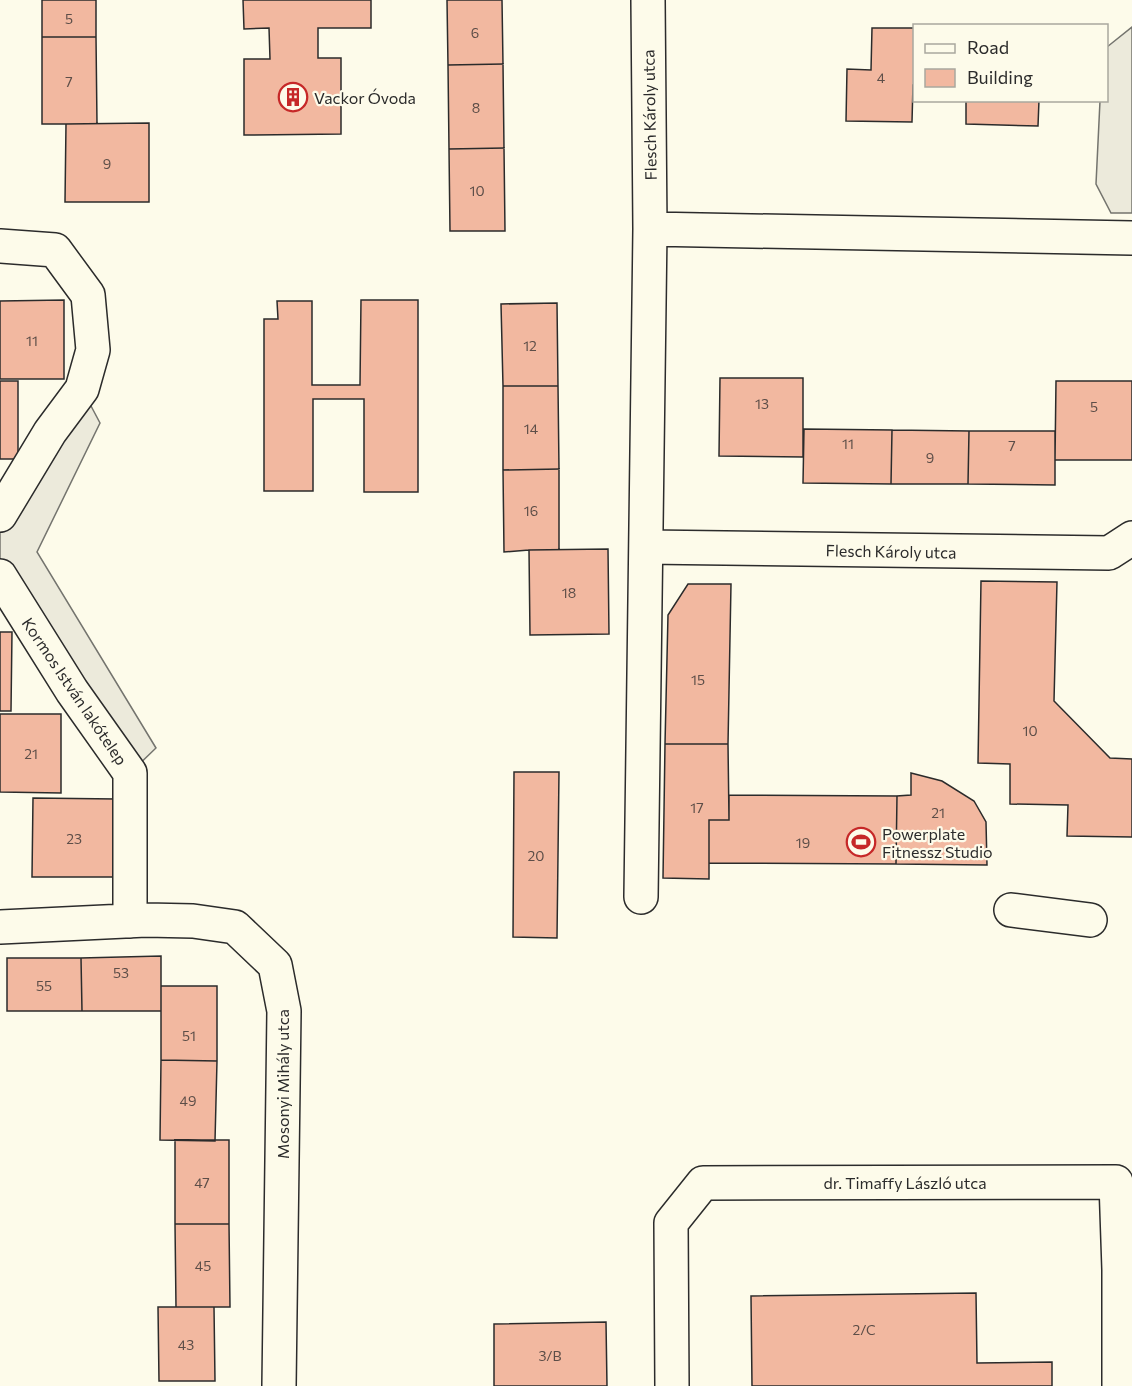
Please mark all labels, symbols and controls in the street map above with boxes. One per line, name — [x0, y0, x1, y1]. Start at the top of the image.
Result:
house number: 5 — [65, 10, 73, 27]
house number: 6 — [471, 24, 479, 41]
legend — [913, 24, 1108, 102]
text: Road — [967, 36, 1009, 58]
street label: Flesch Károly utca — [638, 49, 660, 181]
text: Building — [967, 66, 1033, 88]
house number: 4 — [877, 69, 886, 86]
house number: 7 — [65, 73, 73, 90]
building icon: Vackor Óvoda — [277, 81, 309, 113]
place label: Vackor Óvoda — [314, 88, 416, 107]
house number: 8 — [472, 99, 480, 116]
house number: 9 — [103, 155, 111, 172]
house number: 10 — [469, 182, 485, 199]
house number: 11 — [26, 332, 38, 349]
house number: 12 — [523, 337, 537, 354]
house number: 13 — [755, 395, 769, 412]
house number: 5 — [1090, 398, 1098, 415]
house number: 14 — [524, 420, 539, 437]
house number: 11 — [842, 435, 854, 452]
house number: 7 — [1008, 437, 1016, 454]
house number: 9 — [926, 449, 934, 466]
house number: 16 — [524, 502, 538, 519]
street label: Flesch Károly utca — [825, 540, 957, 562]
house number: 18 — [562, 584, 576, 601]
street label: Kormos István lakótelep — [19, 614, 131, 768]
house number: 15 — [691, 671, 705, 688]
house number: 10 — [1022, 722, 1038, 739]
house number: 21 — [24, 745, 38, 762]
house number: 17 — [690, 799, 704, 816]
house number: 21 — [931, 804, 945, 821]
place label: Powerplate Fitnessz Studio — [882, 824, 993, 861]
sports icon: Powerplate Fitnessz Studio — [845, 826, 877, 858]
house number: 23 — [66, 830, 82, 847]
house number: 19 — [796, 834, 810, 851]
house number: 20 — [528, 847, 544, 864]
house number: 53 — [113, 964, 129, 981]
house number: 55 — [36, 977, 52, 994]
street label: Mosonyi Mihály utca — [273, 1009, 292, 1159]
house number: 51 — [182, 1027, 196, 1044]
house number: 49 — [180, 1092, 196, 1109]
street label: dr. Timaffy László utca — [823, 1173, 987, 1192]
house number: 47 — [194, 1174, 210, 1191]
house number: 45 — [195, 1257, 211, 1274]
house number: 2/C — [852, 1321, 876, 1338]
house number: 43 — [178, 1336, 194, 1353]
house number: 3/B — [539, 1347, 561, 1364]

